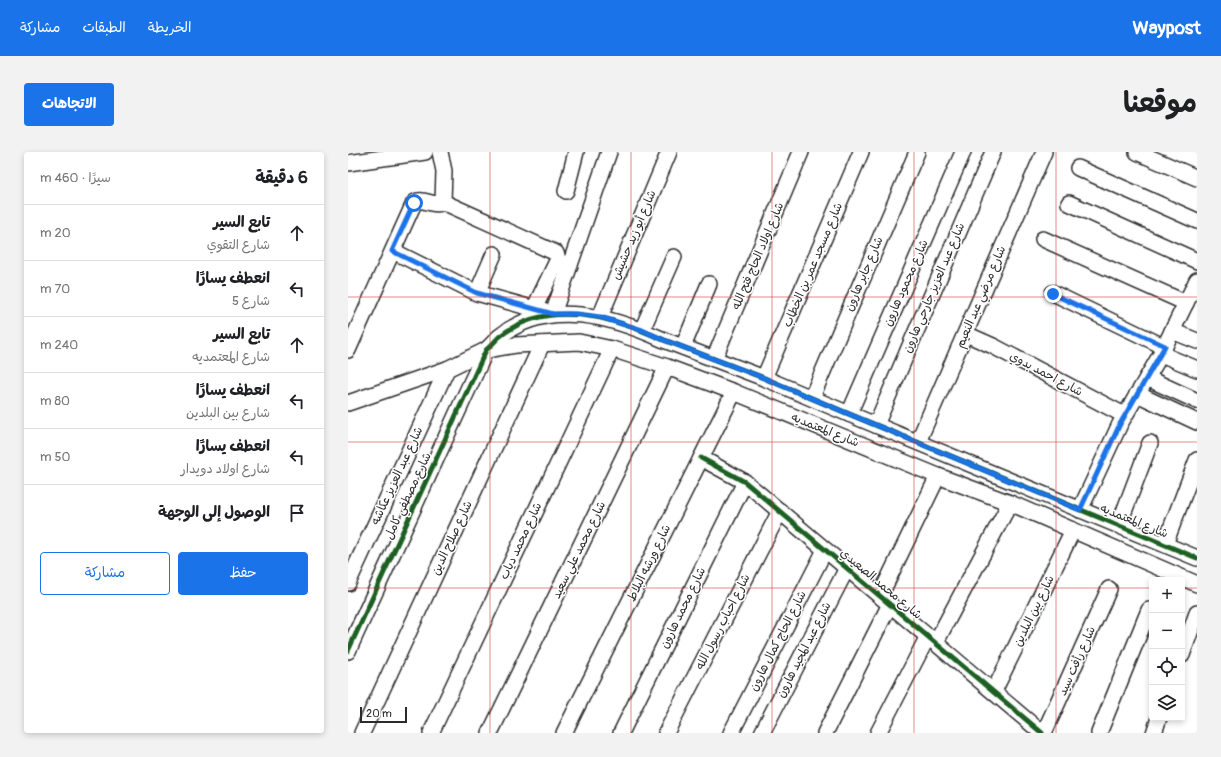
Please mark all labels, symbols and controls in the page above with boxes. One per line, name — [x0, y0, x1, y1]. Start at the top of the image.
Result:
text: Waypost — [1133, 16, 1201, 40]
text: مشاركة — [20, 19, 60, 36]
text: الطبقات — [82, 19, 126, 36]
text: الخريطة — [148, 19, 191, 36]
button: الاتجاهات — [24, 83, 114, 126]
text: موقعنا — [1123, 86, 1197, 121]
text: 6 دقيقة — [255, 167, 308, 188]
text: سيرًا · 460 m — [40, 170, 111, 186]
street label: شارع أبو زيد حشيش — [608, 188, 661, 283]
route start — [405, 194, 423, 212]
street label: شارع اولاد الحاج فتح الله — [729, 200, 788, 312]
street label: شارع مسجد عمر بن الخطاب — [780, 201, 847, 330]
text: تابع السير — [213, 213, 270, 232]
street label: شارع عبد العزيز جارحي هارون — [900, 221, 971, 356]
icon: ahead — [286, 222, 308, 244]
text: 20 m — [40, 225, 71, 241]
street label: شارع جابر هارون — [842, 234, 887, 314]
text: شارع التقوي — [207, 237, 270, 253]
street label: شارع محمود هارون — [880, 237, 933, 329]
street label: شارع مرضي عبد النعيم — [953, 244, 1012, 352]
text: انعطف يسارًا — [196, 269, 270, 288]
icon: left — [286, 278, 308, 300]
text: 70 m — [40, 281, 70, 297]
route end — [1044, 285, 1062, 303]
text: شارع 5 — [232, 293, 270, 309]
text: تابع السير — [213, 325, 270, 344]
icon: ahead — [286, 334, 308, 356]
text: 240 m — [40, 337, 78, 353]
street label: شارع احمد بدوي — [1006, 348, 1085, 400]
text: شارع المعتمديه — [192, 349, 270, 365]
text: انعطف يسارًا — [196, 381, 270, 400]
icon: left — [286, 390, 308, 412]
text: 80 m — [40, 393, 70, 409]
text: شارع بين البلدين — [186, 405, 270, 421]
street label: شارع المعتمديه — [789, 410, 861, 451]
street label: شارع عبد العزيز عكاشه — [368, 425, 427, 528]
text: انعطف يسارًا — [196, 437, 270, 456]
icon: left — [286, 446, 308, 468]
text: 50 m — [40, 449, 70, 465]
street label: شارع مصطفي كامل — [381, 450, 437, 543]
text: شارع اولاد دويدار — [181, 461, 270, 477]
street label: شارع صلاح الدين — [428, 498, 477, 578]
street label: شارع محمد علي سعيد — [549, 499, 612, 603]
street label: شارع محمد دياب — [497, 500, 546, 582]
street label: شارع المعتمديه — [1098, 501, 1170, 542]
icon: arrive — [286, 502, 308, 524]
text: الوصول إلى الوجهة — [158, 503, 270, 522]
street label: شارع ورشه البلاط — [624, 522, 675, 604]
street label: شارع محمد الصعيدي — [836, 545, 925, 623]
button: مشاركة — [40, 552, 170, 595]
button: حفظ — [178, 552, 308, 595]
street label: شارع محمد هارون — [657, 565, 710, 652]
street label: شارع احباب رسول الله — [692, 572, 755, 673]
street label: شارع بين البلدين — [1010, 573, 1059, 650]
map controls — [1149, 577, 1185, 721]
button: + — [1149, 577, 1185, 613]
street label: شارع الحاج كمال هارون — [746, 588, 811, 694]
street label: شارع عبد المجيد هارون — [773, 600, 836, 701]
button: − — [1149, 613, 1185, 649]
street label: شارع رأفت سيد — [1055, 624, 1100, 698]
button: locate — [1149, 649, 1185, 685]
button: layers — [1149, 685, 1185, 721]
scale bar — [360, 705, 407, 724]
text: 20 m — [366, 707, 392, 720]

